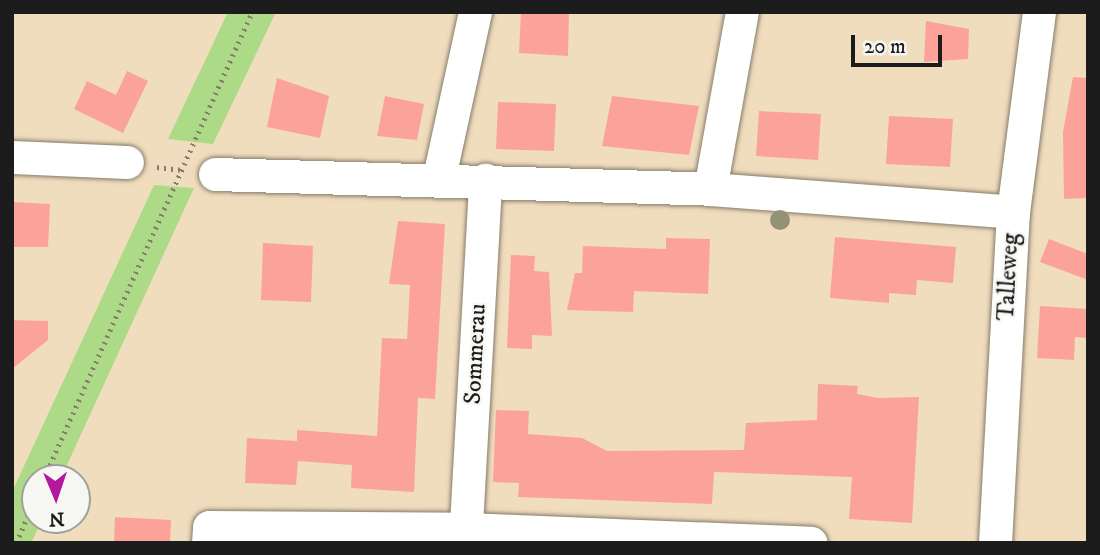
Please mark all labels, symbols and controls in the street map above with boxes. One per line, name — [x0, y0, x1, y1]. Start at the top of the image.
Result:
scale bar — [855, 21, 946, 65]
text: 20 m — [864, 34, 906, 60]
street label: Talleweg — [992, 233, 1026, 321]
street label: Sommerau — [459, 303, 493, 405]
north arrow — [21, 464, 91, 534]
text: N — [48, 507, 65, 530]

